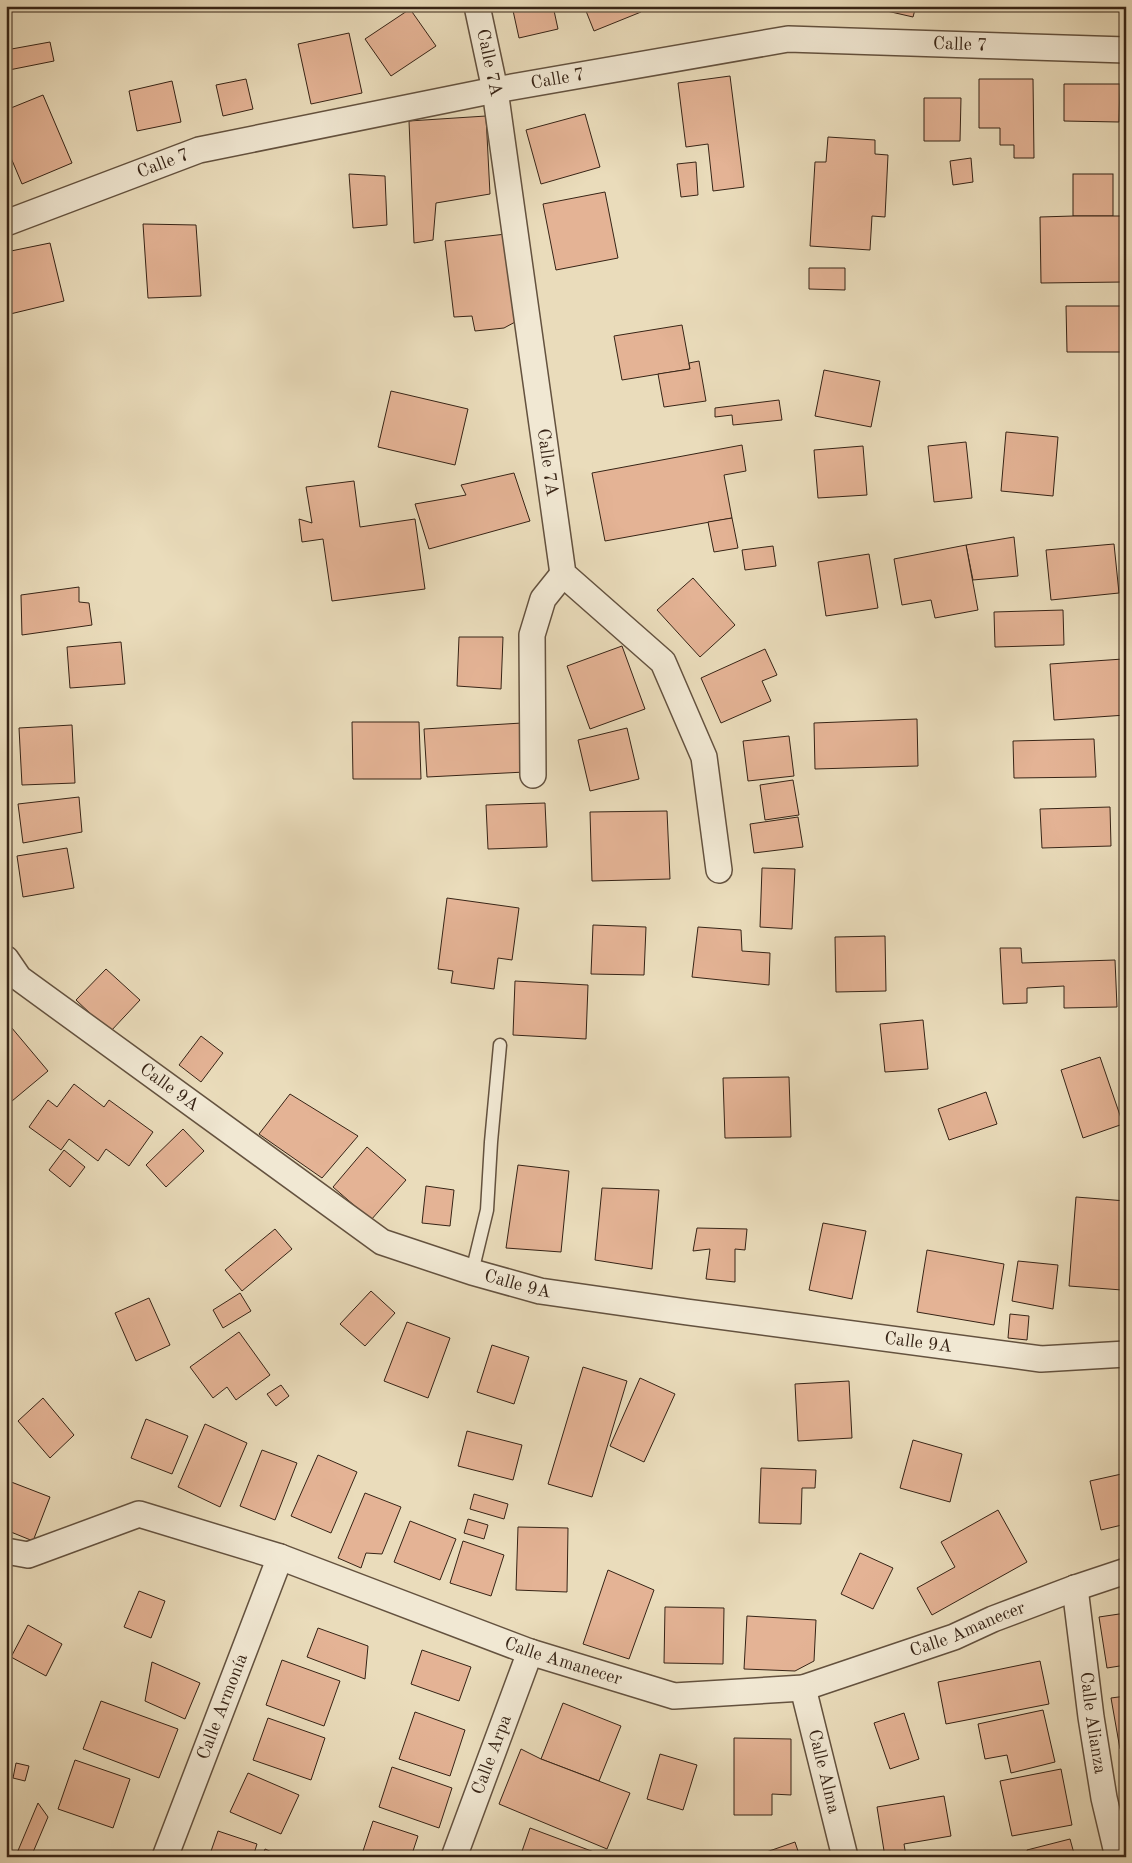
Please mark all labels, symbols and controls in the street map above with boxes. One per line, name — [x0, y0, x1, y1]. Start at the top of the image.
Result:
street label: Calle 7A — [473, 27, 505, 98]
street label: Calle 7 — [933, 35, 988, 54]
street label: Calle 7 — [529, 66, 586, 93]
street label: Calle 7 — [134, 146, 192, 182]
street label: Calle 7A — [534, 427, 561, 498]
street label: Calle 9A — [137, 1060, 202, 1115]
street label: Calle 9A — [482, 1267, 552, 1301]
street label: Calle 9A — [883, 1329, 953, 1356]
street label: Calle Amanecer — [908, 1598, 1028, 1660]
street label: Calle Amanecer — [502, 1634, 625, 1689]
street label: Calle Armonía — [194, 1651, 251, 1762]
street label: Calle Alianza — [1076, 1671, 1109, 1775]
street label: Calle Arpa — [469, 1712, 515, 1797]
street label: Calle Alma — [805, 1728, 843, 1815]

